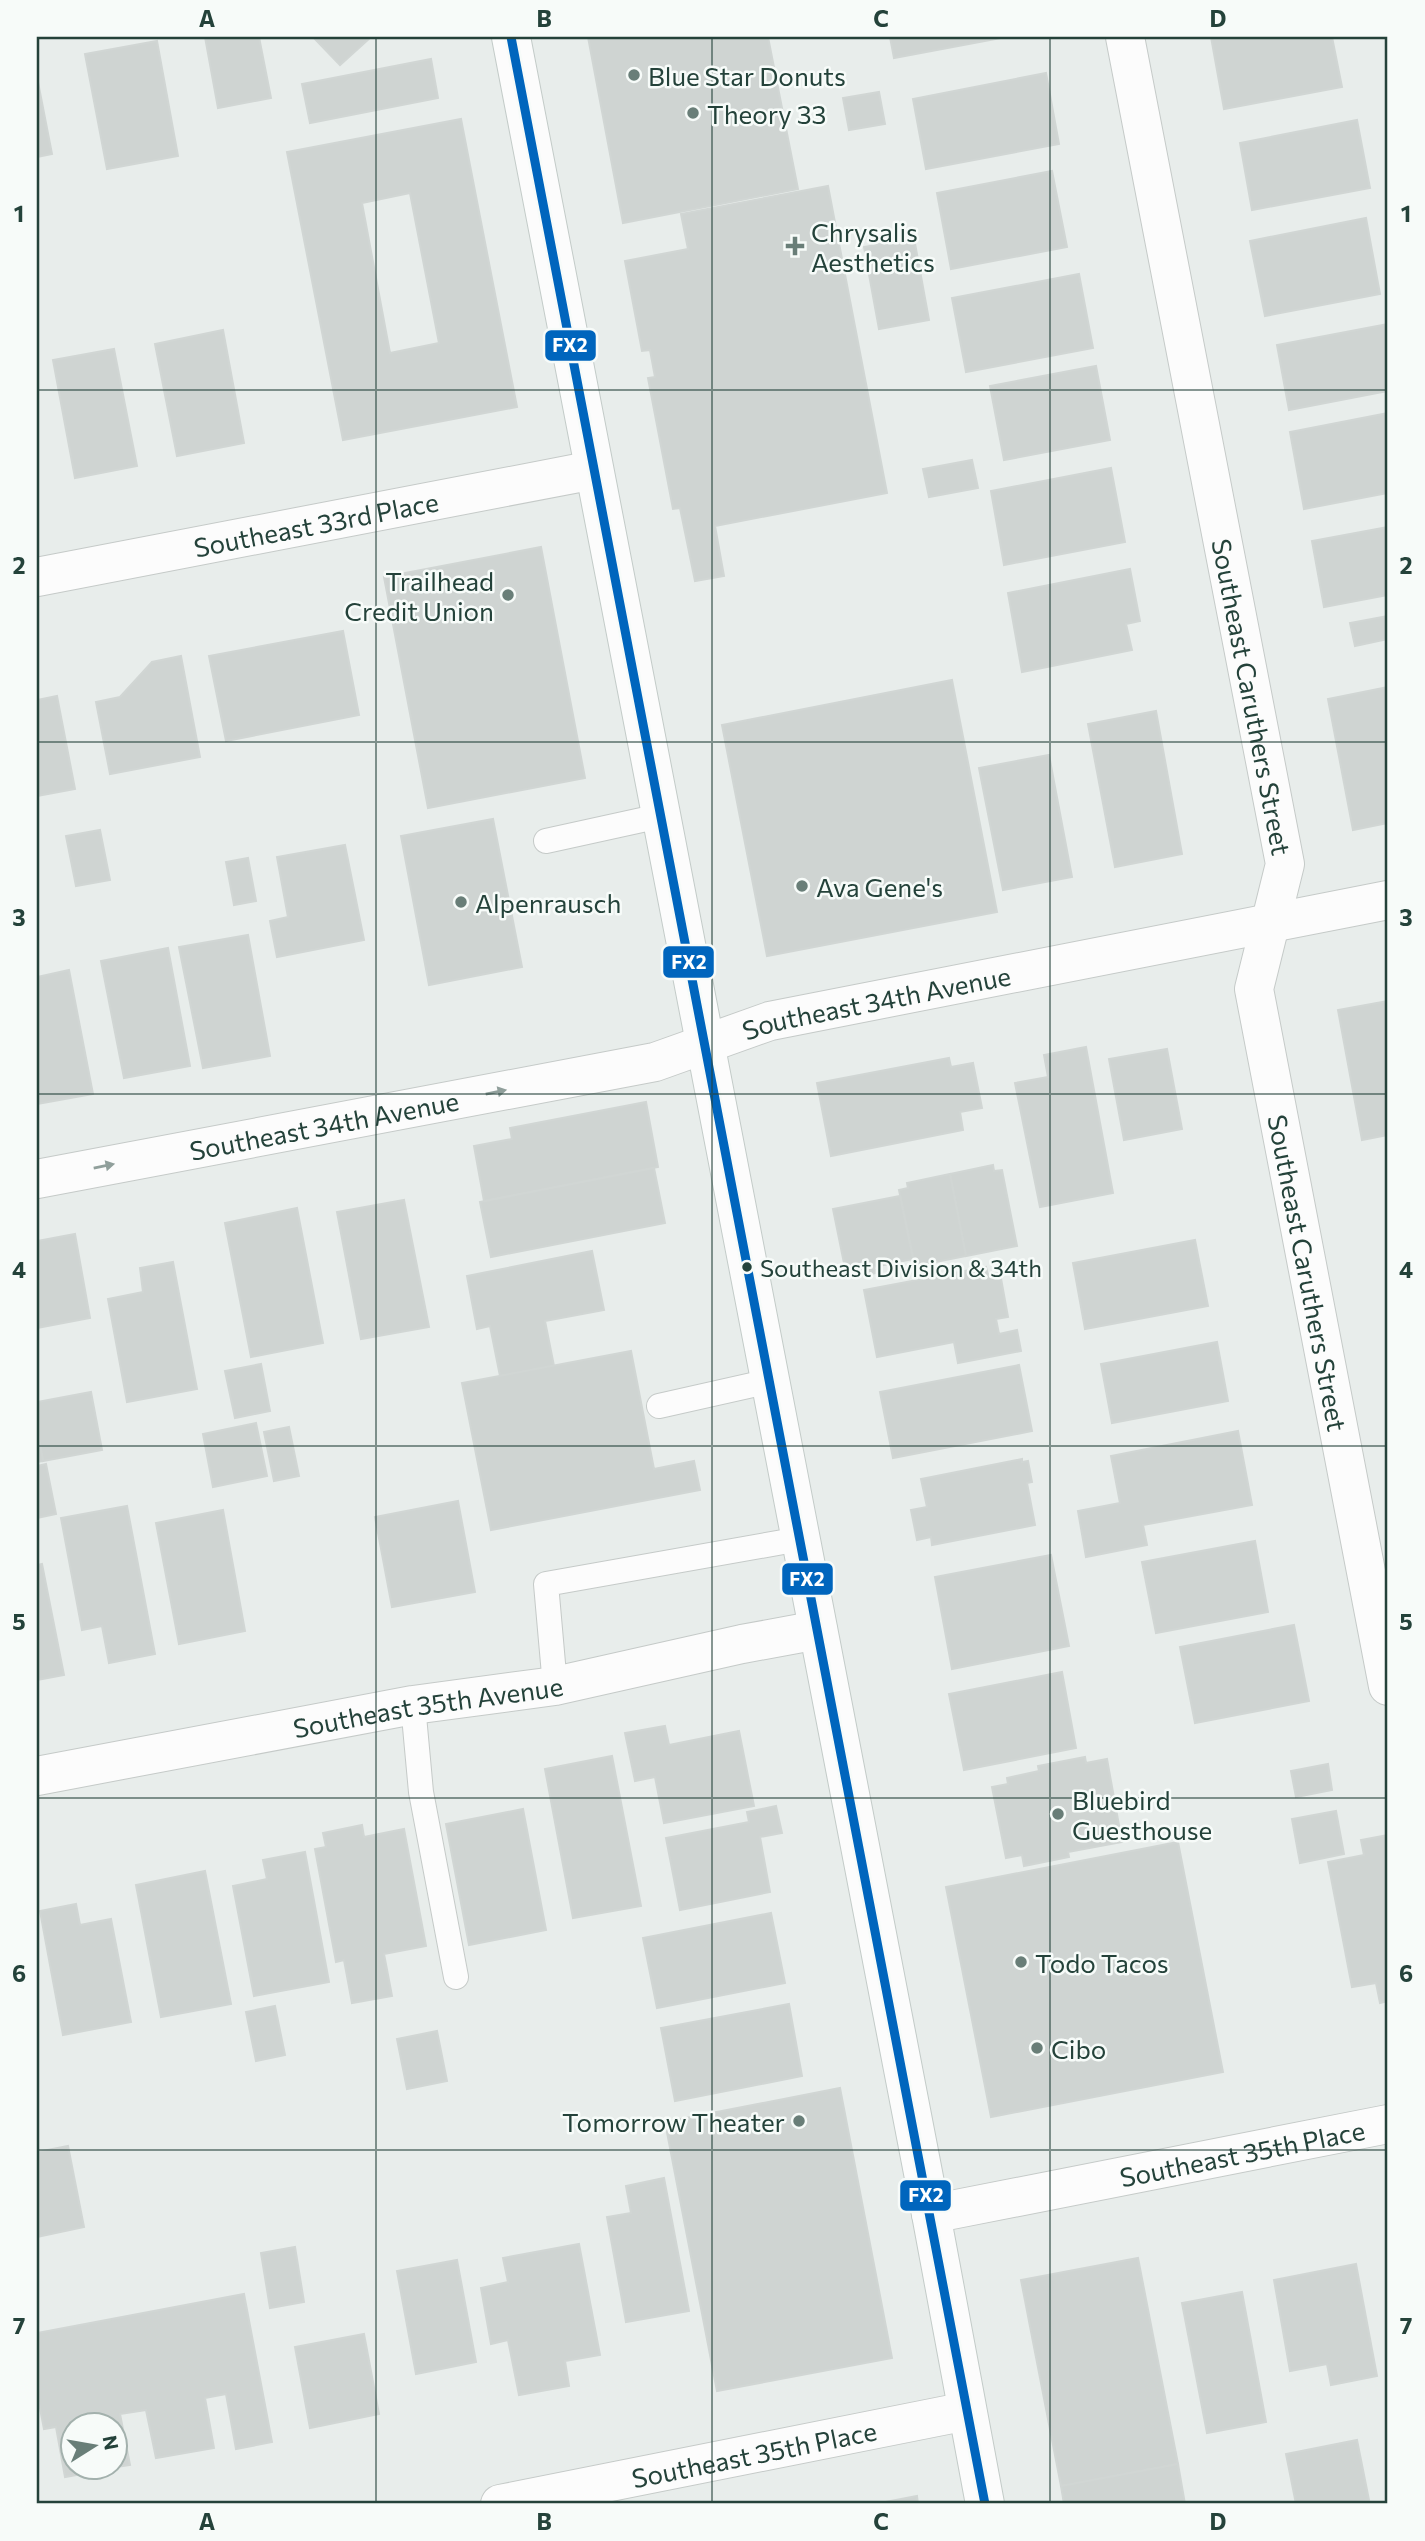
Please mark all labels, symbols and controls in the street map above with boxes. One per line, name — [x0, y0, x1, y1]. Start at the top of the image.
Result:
text: A — [199, 4, 216, 32]
text: B — [536, 4, 552, 32]
text: C — [873, 4, 889, 32]
text: D — [1210, 4, 1227, 32]
place label: Blue Star Donuts — [648, 60, 846, 91]
marker: Blue Star Donuts — [626, 67, 642, 83]
place label: Theory 33 — [707, 98, 826, 129]
marker: Theory 33 — [685, 105, 701, 121]
text: 1 — [14, 199, 24, 227]
text: 1 — [1401, 199, 1411, 227]
place label: Chrysalis Aesthetics — [811, 216, 935, 277]
marker: Chrysalis Aesthetics — [785, 236, 805, 256]
line badge: FX2 — [544, 329, 597, 362]
text: FX2 — [552, 333, 588, 356]
street label: Southeast 33rd Place — [191, 485, 441, 562]
street label: Southeast Caruthers Street — [1207, 536, 1298, 858]
text: 2 — [12, 551, 26, 579]
text: 2 — [1399, 551, 1413, 579]
place label: Trailhead Credit Union — [344, 565, 494, 626]
marker: Trailhead Credit Union — [500, 587, 516, 603]
place label: Ava Gene's — [816, 871, 943, 902]
marker: Ava Gene's — [794, 878, 810, 894]
place label: Alpenrausch — [475, 887, 621, 918]
marker: Alpenrausch — [453, 894, 469, 910]
text: 3 — [12, 903, 26, 931]
text: 3 — [1399, 903, 1413, 931]
line badge: FX2 — [662, 945, 715, 979]
text: FX2 — [671, 950, 707, 973]
street label: Southeast 34th Avenue — [738, 959, 1013, 1045]
street label: Southeast 34th Avenue — [187, 1084, 461, 1165]
one-way arrow — [485, 1086, 507, 1097]
street label: Southeast Caruthers Street — [1263, 1112, 1354, 1434]
one-way arrow — [93, 1160, 115, 1171]
place label: Southeast Division & 34th — [760, 1253, 1042, 1282]
text: 4 — [12, 1255, 26, 1283]
text: 4 — [1399, 1255, 1413, 1283]
marker: Southeast Division & 34th — [740, 1260, 754, 1274]
line badge: FX2 — [781, 1562, 834, 1596]
text: FX2 — [789, 1567, 825, 1590]
text: 5 — [12, 1607, 26, 1635]
text: 5 — [1399, 1607, 1413, 1635]
street label: Southeast 35th Avenue — [290, 1669, 566, 1743]
place label: Bluebird Guesthouse — [1072, 1784, 1212, 1845]
marker: Bluebird Guesthouse — [1050, 1806, 1066, 1822]
place label: Todo Tacos — [1035, 1947, 1169, 1978]
marker: Todo Tacos — [1013, 1954, 1029, 1970]
text: 6 — [12, 1959, 26, 1987]
text: 6 — [1399, 1959, 1413, 1987]
place label: Cibo — [1051, 2033, 1106, 2064]
marker: Cibo — [1029, 2040, 1045, 2056]
place label: Tomorrow Theater — [562, 2106, 785, 2137]
marker: Tomorrow Theater — [791, 2113, 807, 2129]
street label: Southeast 35th Place — [1117, 2113, 1367, 2192]
line badge: FX2 — [899, 2179, 952, 2212]
text: FX2 — [908, 2183, 944, 2206]
text: 7 — [13, 2311, 25, 2339]
text: 7 — [1400, 2311, 1412, 2339]
north arrow — [60, 2412, 130, 2482]
street label: Southeast 35th Place — [629, 2414, 879, 2493]
text: N — [99, 2433, 124, 2452]
text: A — [199, 2507, 216, 2535]
text: B — [536, 2507, 552, 2535]
text: C — [873, 2507, 889, 2535]
text: D — [1210, 2507, 1227, 2535]

